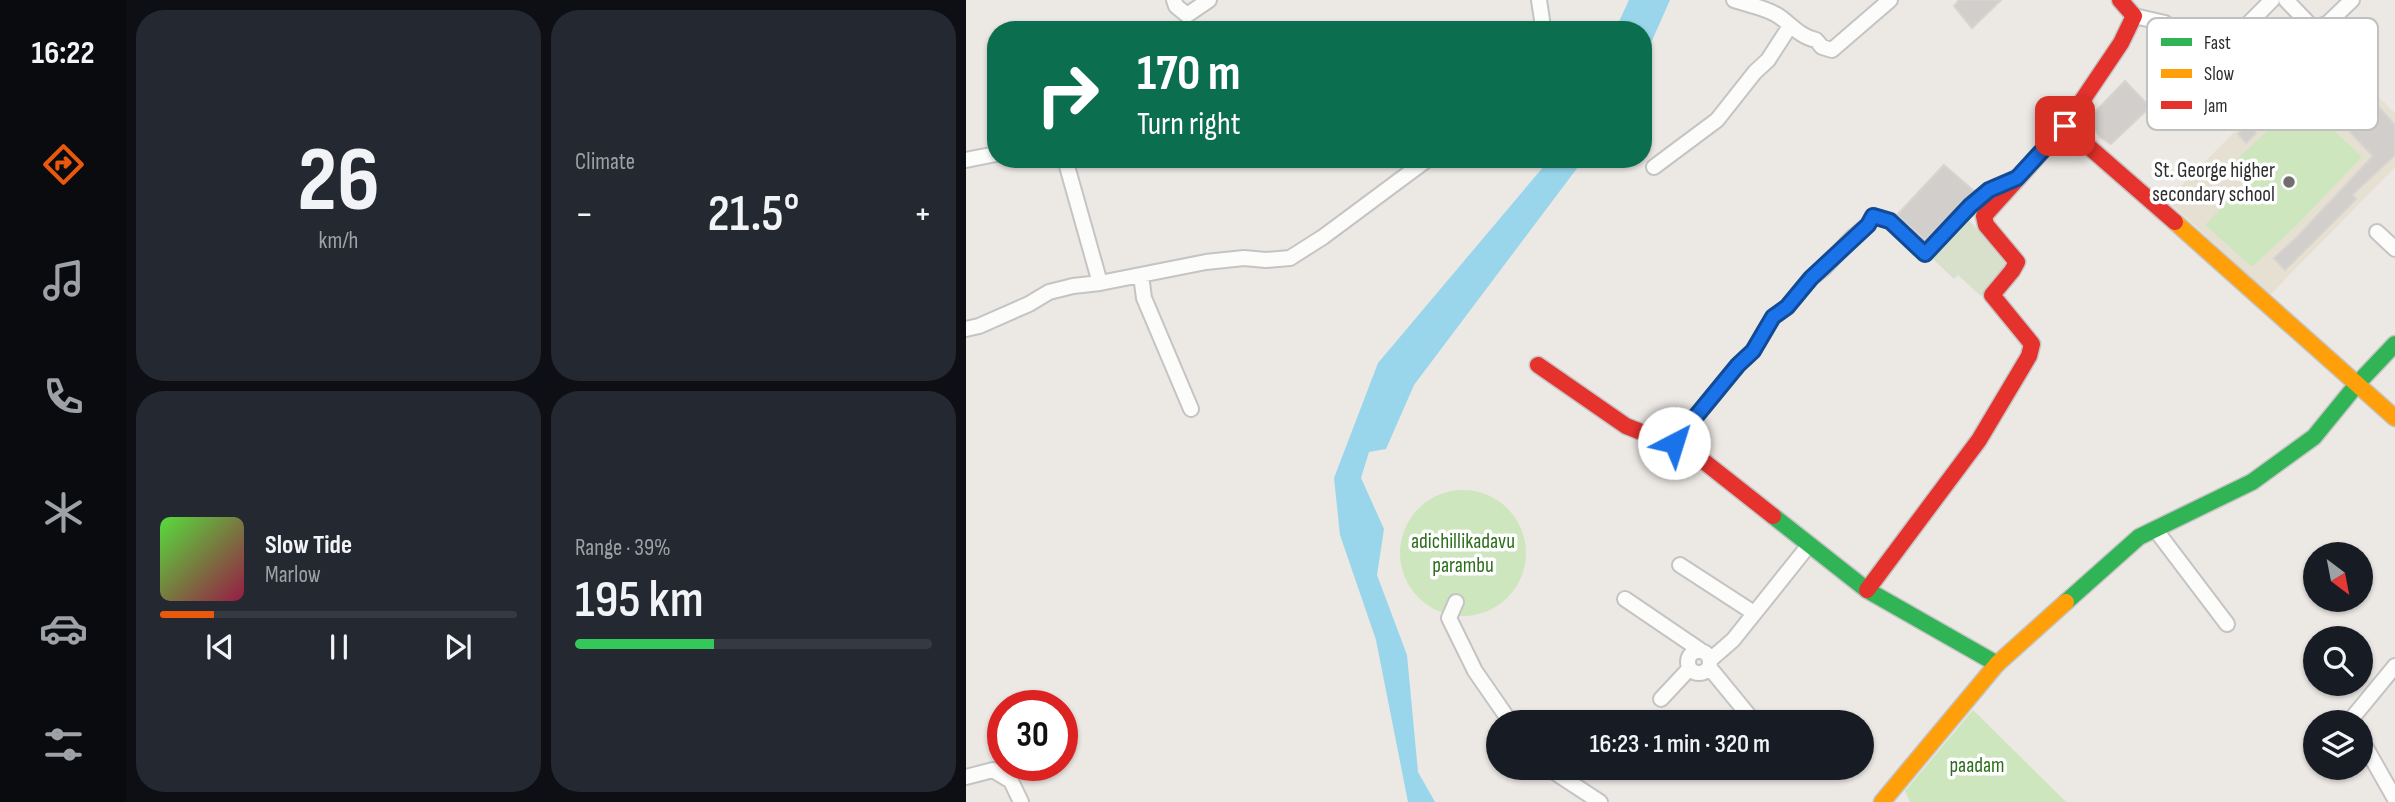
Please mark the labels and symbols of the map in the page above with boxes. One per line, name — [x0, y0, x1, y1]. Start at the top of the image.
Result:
legend — [2147, 18, 2378, 130]
text: Fast — [2204, 32, 2231, 55]
text: Slow — [2204, 63, 2234, 86]
text: Jam — [2203, 95, 2227, 118]
pin — [2035, 96, 2095, 156]
place label: St. George higher secondary school — [2152, 158, 2275, 207]
marker: St. George higher secondary school — [2281, 174, 2297, 190]
position arrow — [1637, 406, 1711, 480]
park label: adichillikadavu parambu — [1411, 529, 1515, 578]
north arrow — [2303, 542, 2373, 612]
speed limit sign: 30 — [987, 690, 1078, 781]
park label: paadam — [1949, 753, 2005, 778]

